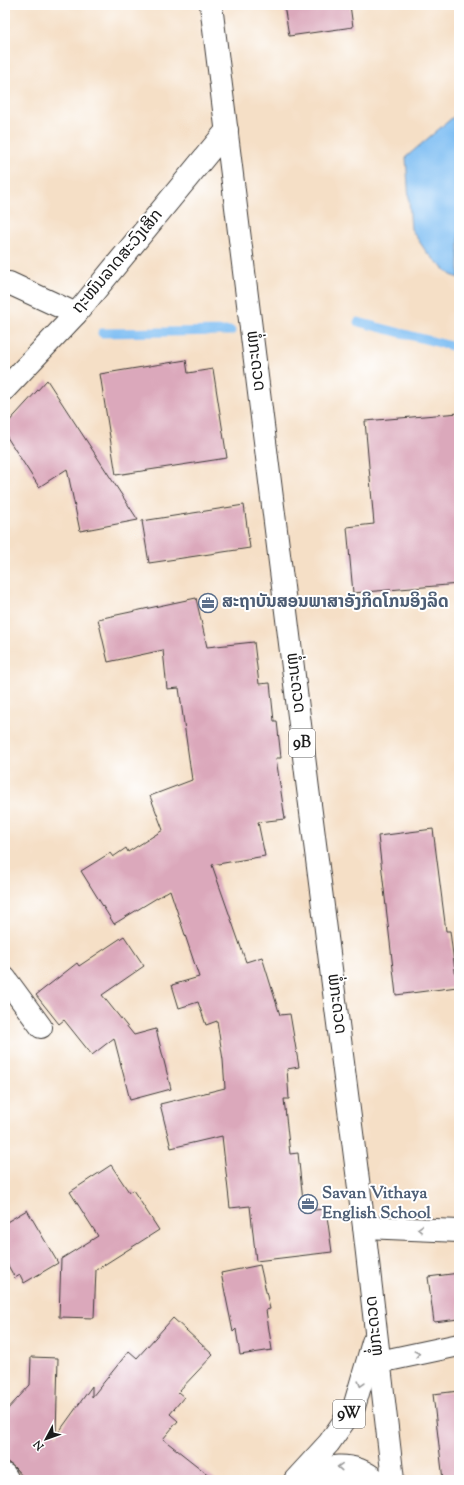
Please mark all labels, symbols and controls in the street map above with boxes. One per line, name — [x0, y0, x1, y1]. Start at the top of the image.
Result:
street label: ຖະໜົນລາດສະວົງເສິກ — [67, 204, 169, 320]
street label: ພໍ່ກະດວດ — [239, 329, 273, 393]
place label: ສະຖາບັນສອນພາສາອັງກິດໂກນອິງລິດ — [222, 591, 449, 615]
office icon: ສະຖາບັນສອນພາສາອັງກິດໂກນອິງລິດ — [197, 592, 219, 614]
street label: ພໍ່ກະດວດ — [279, 651, 313, 715]
road number: 9B — [289, 729, 315, 757]
street label: ພໍ່ກະດວດ — [320, 972, 354, 1036]
place label: Savan Vithaya English School — [322, 1182, 431, 1226]
office icon: Savan Vithaya English School — [297, 1193, 319, 1215]
one-way arrow — [417, 1225, 423, 1233]
street label: ພໍ່ກະດວດ — [358, 1295, 390, 1358]
one-way arrow — [414, 1350, 421, 1358]
one-way arrow — [357, 1380, 366, 1387]
road number: 9W — [333, 1400, 365, 1428]
north arrow — [26, 1419, 66, 1459]
text: N — [30, 1436, 49, 1454]
one-way arrow — [337, 1462, 343, 1471]

